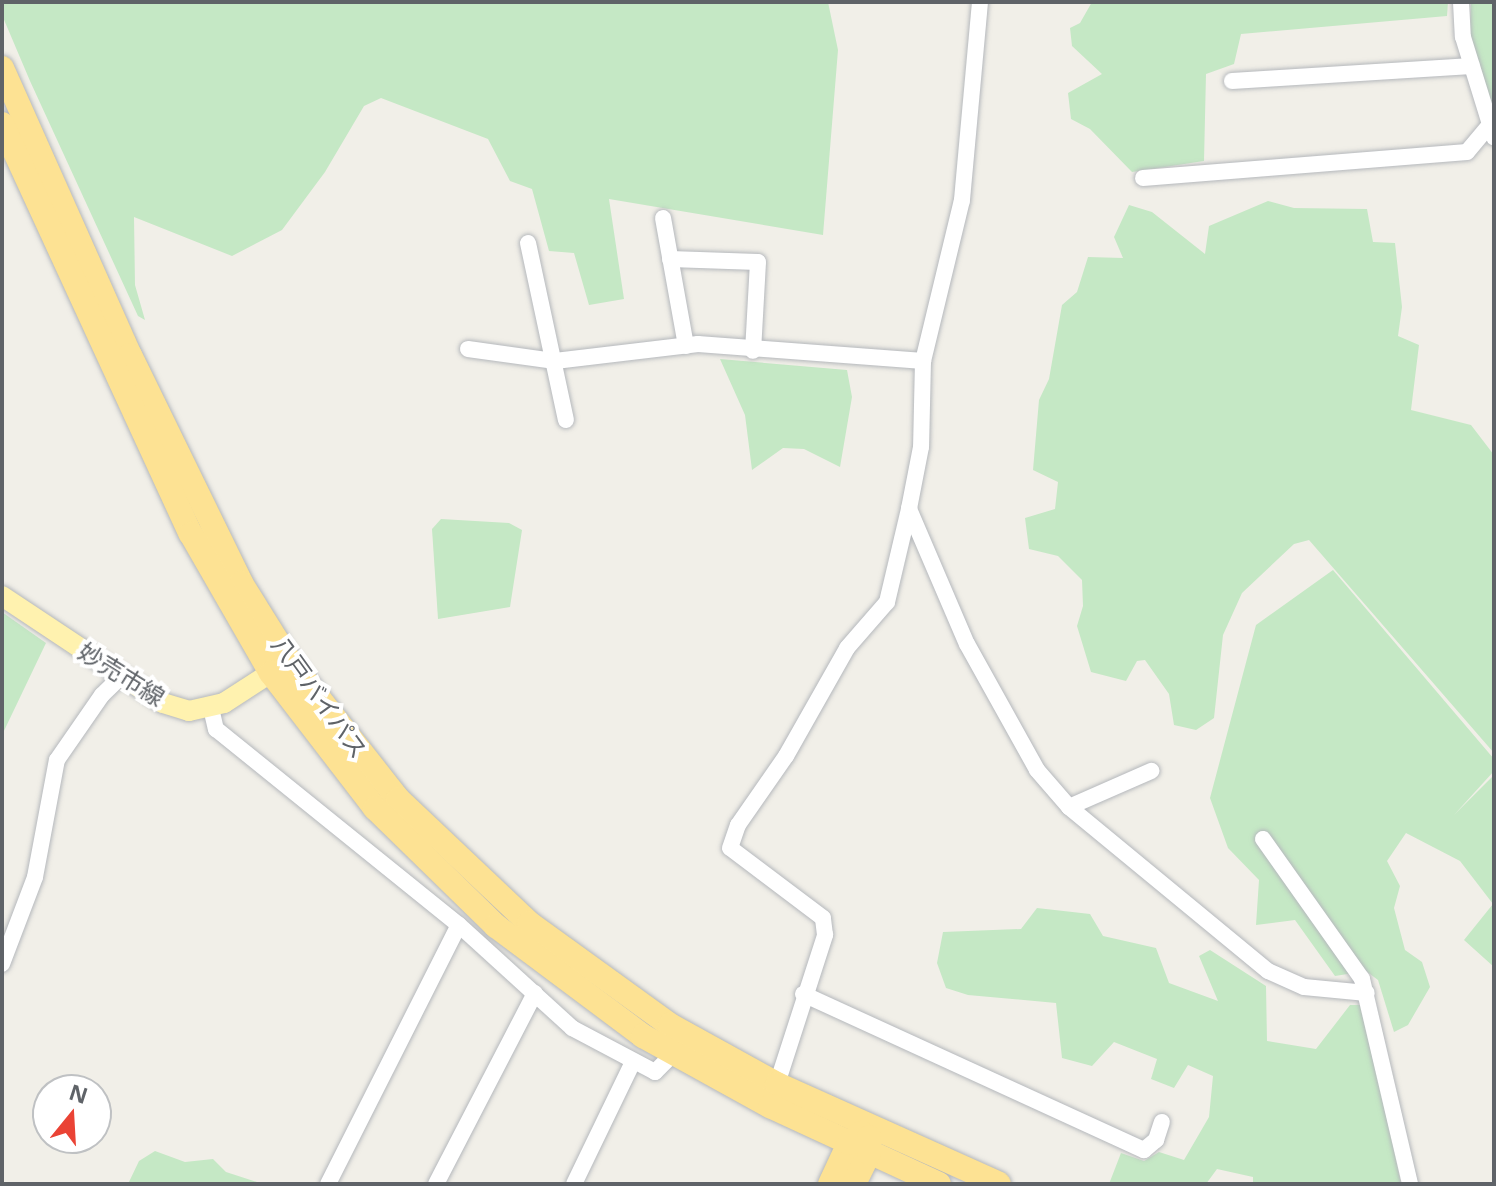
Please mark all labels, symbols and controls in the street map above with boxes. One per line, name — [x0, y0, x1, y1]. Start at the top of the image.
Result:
street label: 八戸バイパス — [266, 630, 374, 764]
street label: 妙売市線 — [74, 636, 170, 712]
north arrow — [32, 1074, 112, 1154]
text: N — [66, 1076, 92, 1110]

